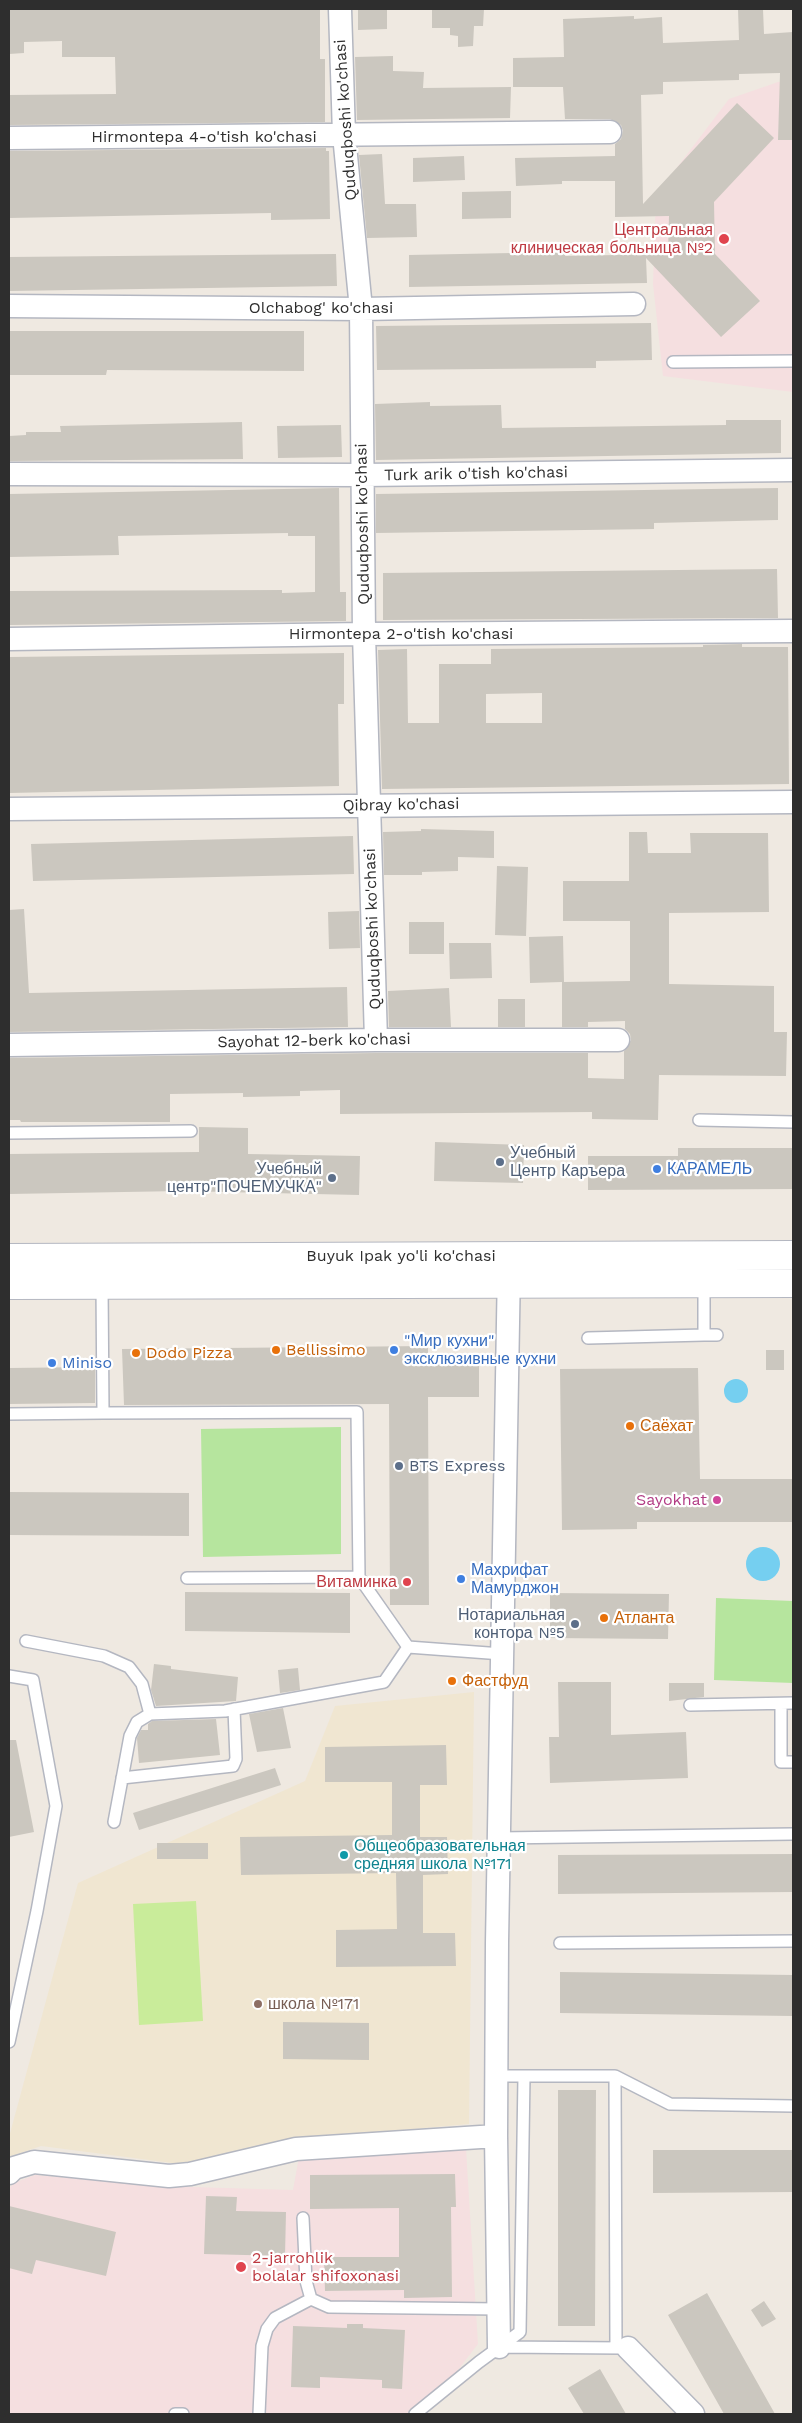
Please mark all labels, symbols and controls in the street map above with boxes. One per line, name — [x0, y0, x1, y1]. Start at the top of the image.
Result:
street label: Quduqboshi ko'chasi — [331, 39, 361, 201]
street label: Hirmontepa 4-o'tish ko'chasi — [91, 127, 317, 147]
place label: Центральная клиническая больница №2 — [511, 220, 713, 258]
marker: Центральная клиническая больница №2 — [717, 232, 731, 246]
street label: Olchabog' ko'chasi — [249, 298, 393, 318]
street label: Quduqboshi ko'chasi — [352, 443, 374, 605]
street label: Turk arik o'tish ko'chasi — [384, 463, 568, 485]
street label: Hirmontepa 2-o'tish ko'chasi — [289, 624, 513, 644]
street label: Qibray ko'chasi — [342, 794, 460, 816]
street label: Quduqboshi ko'chasi — [361, 848, 385, 1010]
street label: Sayohat 12-berk ko'chasi — [217, 1030, 411, 1052]
place label: Учебный Центр Каръера — [510, 1143, 625, 1181]
marker: Учебный Центр Каръера — [494, 1156, 506, 1168]
place label: Учебный центр"ПОЧЕМУЧКА" — [167, 1159, 322, 1197]
place label: КАРАМЕЛЬ — [667, 1159, 752, 1179]
marker: КАРАМЕЛЬ — [651, 1163, 663, 1175]
marker: Учебный центр"ПОЧЕМУЧКА" — [326, 1172, 338, 1184]
street label: Buyuk Ipak yo'li ko'chasi — [306, 1246, 496, 1266]
place label: "Мир кухни" эксклюзивные кухни — [404, 1331, 556, 1369]
place label: Bellissimo — [286, 1340, 366, 1360]
place label: Dodo Pizza — [146, 1343, 232, 1363]
marker: Bellissimo — [270, 1344, 282, 1356]
marker: "Мир кухни" эксклюзивные кухни — [388, 1344, 400, 1356]
marker: Dodo Pizza — [130, 1347, 142, 1359]
place label: Miniso — [62, 1353, 112, 1373]
marker: Miniso — [46, 1357, 58, 1369]
place label: Саёхат — [640, 1416, 693, 1436]
marker: Саёхат — [624, 1420, 636, 1432]
place label: BTS Express — [409, 1456, 505, 1476]
marker: BTS Express — [393, 1460, 405, 1472]
place label: Sayokhat — [636, 1490, 707, 1510]
marker: Sayokhat — [711, 1494, 723, 1506]
place label: Махрифат Мамурджон — [471, 1560, 559, 1598]
place label: Витаминка — [316, 1572, 397, 1592]
marker: Махрифат Мамурджон — [455, 1573, 467, 1585]
marker: Витаминка — [401, 1576, 413, 1588]
place label: Нотариальная контора №5 — [458, 1605, 565, 1643]
place label: Атланта — [614, 1608, 674, 1628]
marker: Атланта — [598, 1612, 610, 1624]
marker: Нотариальная контора №5 — [569, 1618, 581, 1630]
place label: Фастфуд — [462, 1671, 528, 1691]
marker: Фастфуд — [446, 1675, 458, 1687]
place label: Общеобразовательная средняя школа №171 — [354, 1836, 526, 1874]
marker: Общеобразовательная средняя школа №171 — [338, 1849, 350, 1861]
place label: школа №171 — [268, 1994, 359, 2014]
marker: школа №171 — [252, 1998, 264, 2010]
place label: 2-jarrohlik bolalar shifoxonasi — [252, 2248, 399, 2286]
marker: 2-jarrohlik bolalar shifoxonasi — [234, 2260, 248, 2274]

